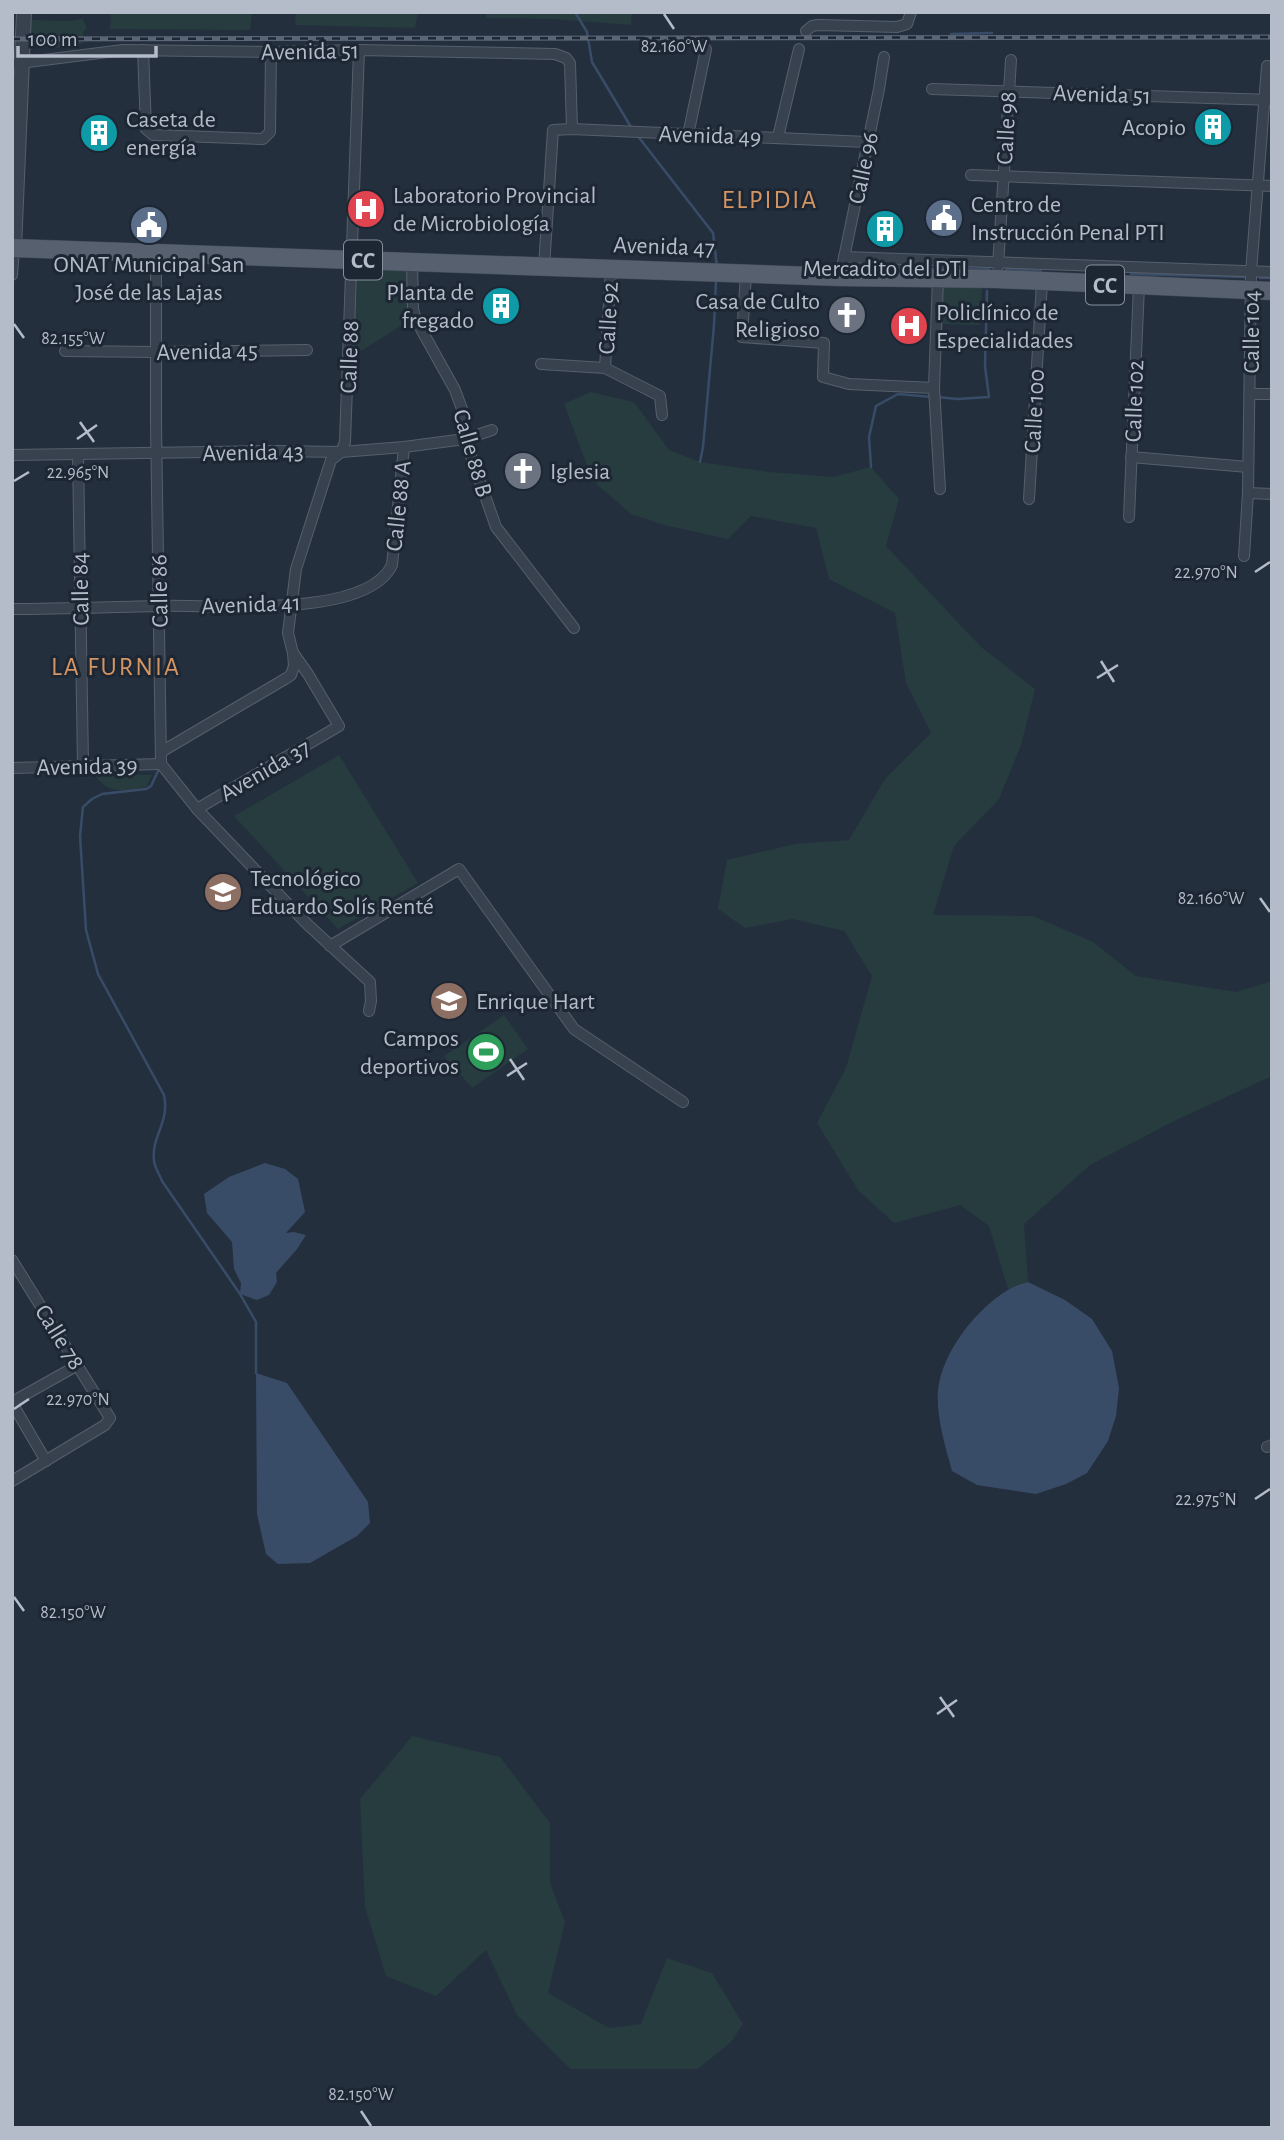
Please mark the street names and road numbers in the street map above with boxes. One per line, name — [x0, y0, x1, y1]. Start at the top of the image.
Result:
street label: Avenida 51 — [261, 39, 359, 65]
street label: Avenida 51 — [1052, 81, 1151, 109]
street label: Calle 98 — [993, 91, 1021, 165]
street label: Avenida 49 — [658, 122, 762, 150]
street label: Calle 96 — [845, 130, 883, 206]
street label: Avenida 47 — [613, 233, 715, 261]
road number: CC — [344, 241, 382, 280]
road number: CC — [1086, 266, 1124, 304]
street label: Calle 92 — [595, 281, 623, 355]
street label: Calle 104 — [1240, 291, 1264, 373]
street label: Calle 88 — [337, 320, 363, 394]
street label: Avenida 45 — [156, 339, 258, 365]
street label: Calle 102 — [1122, 359, 1148, 443]
street label: Calle 100 — [1021, 368, 1049, 454]
street label: Calle 88 B — [448, 407, 496, 500]
street label: Avenida 43 — [202, 440, 304, 466]
street label: Calle 88 A — [382, 459, 416, 553]
street label: Calle 84 — [68, 552, 94, 626]
street label: Calle 86 — [147, 554, 173, 628]
street label: Avenida 41 — [201, 591, 301, 619]
street label: Avenida 37 — [216, 736, 315, 806]
street label: Avenida 39 — [36, 754, 138, 780]
street label: Calle 78 — [30, 1301, 88, 1374]

